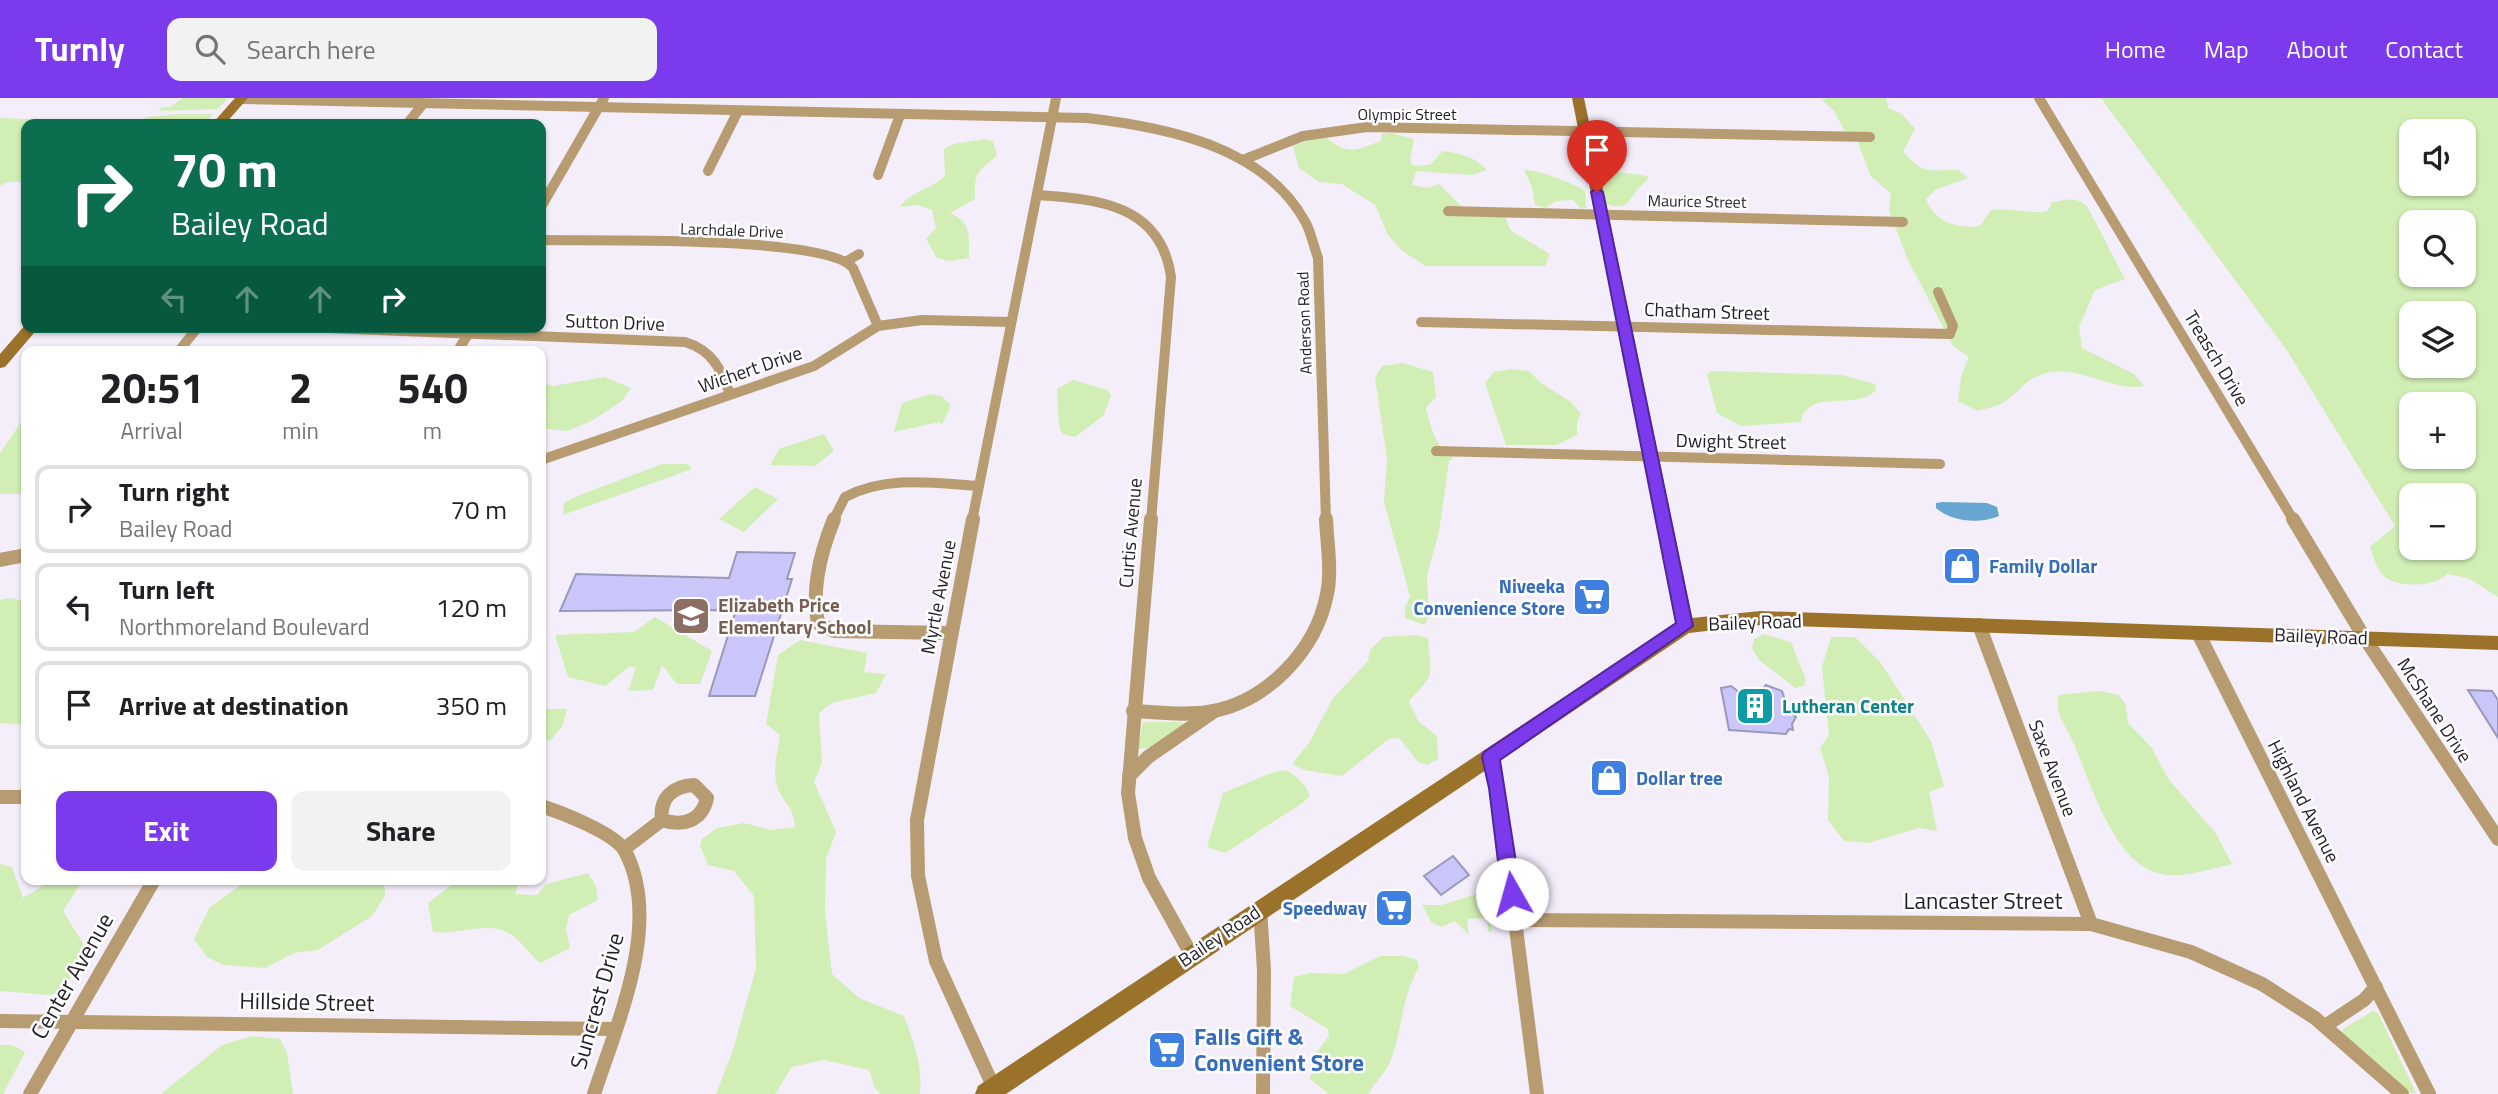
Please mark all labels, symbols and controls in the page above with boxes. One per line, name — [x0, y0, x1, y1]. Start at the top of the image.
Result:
search box — [167, 18, 657, 81]
text: Turnly — [35, 24, 125, 74]
icon: search — [191, 30, 229, 68]
text: Search here — [247, 30, 376, 69]
text: Home — [2105, 31, 2166, 67]
text: Map — [2204, 31, 2249, 67]
text: About — [2287, 31, 2347, 67]
text: Contact — [2385, 31, 2463, 67]
street label: Olympic Street — [1357, 102, 1457, 126]
map controls — [2399, 119, 2476, 560]
button: sound — [2399, 119, 2476, 196]
pin — [1567, 120, 1627, 192]
text: 70 m — [171, 131, 278, 206]
icon: arrive — [1578, 131, 1616, 169]
icon: right — [56, 147, 147, 238]
street label: Maurice Street — [1647, 188, 1747, 214]
text: Bailey Road — [171, 199, 329, 247]
button: search — [2399, 210, 2476, 287]
street label: Larchdale Drive — [680, 216, 784, 244]
street label: Anderson Road — [1290, 271, 1318, 375]
icon: left — [155, 280, 193, 318]
icon: ahead — [228, 280, 266, 318]
icon: ahead — [301, 280, 339, 318]
icon: right — [374, 280, 412, 318]
street label: Chatham Street — [1644, 294, 1771, 327]
button: layers — [2399, 301, 2476, 378]
street label: Treasch Drive — [2177, 304, 2257, 411]
street label: Sutton Drive — [565, 305, 665, 338]
street label: Wichert Drive — [694, 337, 806, 400]
text: 20:51 — [99, 355, 204, 419]
text: 2 — [289, 355, 312, 419]
text: 540 — [397, 355, 468, 419]
button: + — [2399, 392, 2476, 469]
text: Arrival — [120, 413, 183, 448]
text: min — [282, 413, 319, 448]
text: m — [423, 413, 442, 448]
street label: Dwight Street — [1675, 425, 1787, 456]
text: Turn right — [119, 472, 230, 511]
street label: Curtis Avenue — [1110, 477, 1149, 589]
button: − — [2399, 483, 2476, 560]
icon: right — [60, 490, 98, 528]
text: 70 m — [450, 490, 507, 529]
text: Bailey Road — [119, 511, 232, 546]
street label: Myrtle Avenue — [912, 537, 963, 657]
shop icon: Family Dollar — [1941, 545, 1983, 587]
place label: Family Dollar — [1989, 551, 2097, 580]
text: Turn left — [119, 570, 214, 609]
place label: Niveeka Convenience Store — [1413, 571, 1565, 622]
supermarket icon: Niveeka Convenience Store — [1571, 576, 1613, 618]
icon: left — [60, 588, 98, 626]
text: 120 m — [436, 588, 507, 627]
place label: Elizabeth Price Elementary School — [718, 590, 872, 641]
school or university icon: Elizabeth Price Elementary School — [670, 595, 712, 637]
street label: Bailey Road — [1708, 605, 1802, 638]
text: Northmoreland Boulevard — [119, 609, 370, 644]
street label: Bailey Road — [2274, 619, 2368, 652]
street label: McShane Drive — [2391, 652, 2480, 768]
building icon: Lutheran Center — [1734, 685, 1776, 727]
icon: arrive — [60, 686, 98, 724]
text: Arrive at destination — [119, 686, 349, 725]
text: 350 m — [436, 686, 507, 725]
place label: Lutheran Center — [1782, 691, 1914, 720]
street label: Saxe Avenue — [2022, 715, 2085, 820]
street label: Highland Avenue — [2261, 734, 2348, 867]
shop icon: Dollar tree — [1588, 757, 1630, 799]
place label: Dollar tree — [1636, 763, 1723, 792]
button: Exit — [56, 791, 277, 871]
button: Share — [291, 791, 511, 871]
position arrow — [1475, 857, 1549, 931]
street label: Lancaster Street — [1903, 883, 2063, 918]
supermarket icon: Speedway — [1373, 887, 1415, 929]
place label: Speedway — [1283, 893, 1367, 922]
street label: Bailey Road — [1172, 897, 1266, 974]
street label: Center Avenue — [21, 906, 122, 1045]
street label: Suncrest Drive — [560, 928, 633, 1073]
street label: Hillside Street — [239, 983, 375, 1020]
place label: Falls Gift & Convenient Store — [1194, 1019, 1364, 1080]
supermarket icon: Falls Gift & Convenient Store — [1146, 1029, 1188, 1071]

